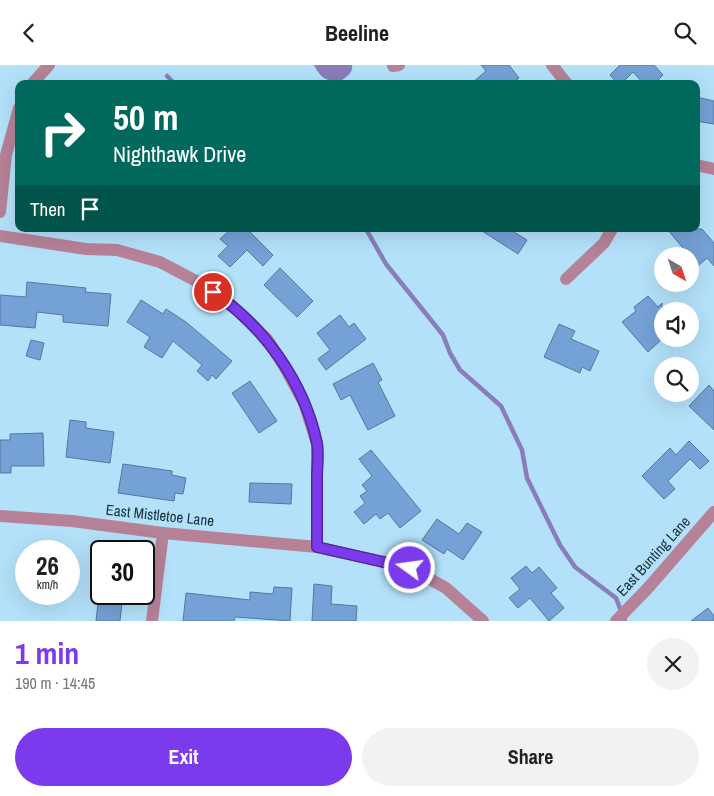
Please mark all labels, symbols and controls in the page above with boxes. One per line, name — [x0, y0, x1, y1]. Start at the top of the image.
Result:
text: Beeline — [325, 18, 389, 48]
icon: back — [15, 19, 43, 47]
icon: search — [671, 19, 699, 47]
text: 50 m — [113, 94, 178, 141]
icon: right — [30, 100, 95, 165]
text: Nighthawk Drive — [113, 139, 246, 169]
icon: arrive — [76, 195, 104, 223]
text: Then — [30, 196, 66, 222]
north arrow — [654, 247, 699, 293]
map controls — [654, 247, 699, 402]
pin — [192, 271, 234, 313]
icon: arrive — [199, 278, 227, 306]
button: sound — [654, 302, 699, 347]
button: search — [654, 357, 699, 402]
street label: East Mistletoe Lane — [105, 499, 215, 531]
street label: East Bunting Lane — [611, 511, 695, 601]
speed limit sign: 30 — [90, 540, 155, 605]
position arrow — [383, 541, 435, 593]
text: 26 — [36, 549, 59, 583]
text: km/h — [37, 577, 58, 593]
text: 1 min — [15, 633, 79, 673]
button: close — [647, 638, 699, 690]
text: 190 m · 14:45 — [15, 672, 95, 694]
button: Exit — [15, 728, 352, 786]
button: Share — [362, 728, 699, 786]

